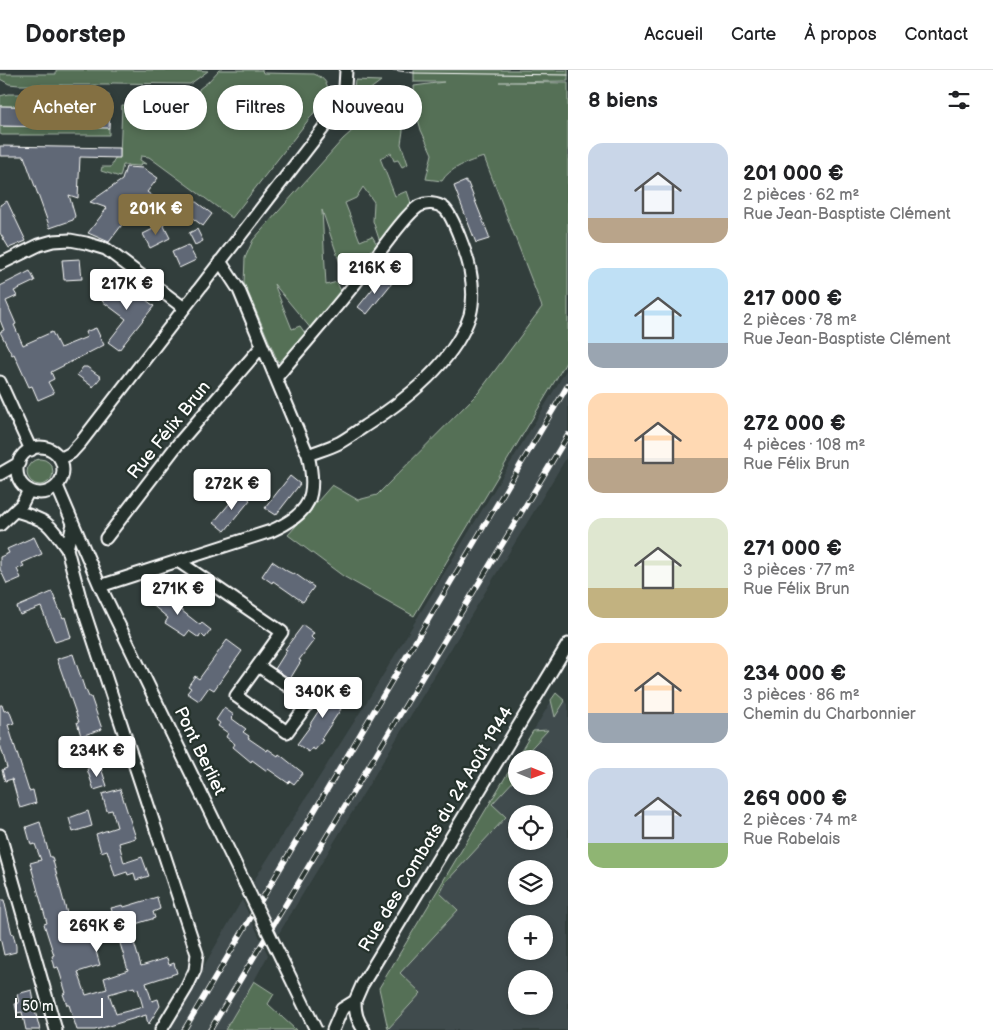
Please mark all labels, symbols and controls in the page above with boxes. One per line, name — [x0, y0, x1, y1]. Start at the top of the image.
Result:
text: Doorstep — [25, 20, 126, 49]
text: Accueil — [644, 24, 703, 45]
text: Carte — [731, 24, 776, 45]
text: À propos — [804, 24, 877, 45]
text: Contact — [905, 24, 968, 45]
chip: Acheter — [15, 85, 114, 130]
chip: Louer — [124, 85, 207, 130]
chip: Filtres — [217, 85, 303, 130]
chip: Nouveau — [313, 85, 422, 130]
icon: filters — [945, 86, 973, 114]
text: 8 biens — [588, 88, 658, 113]
text: 201 000 € — [743, 161, 844, 186]
icon: home — [628, 163, 688, 223]
text: 2 pièces · 62 m² — [743, 186, 859, 205]
pin: 201K € — [115, 194, 197, 236]
text: 201K € — [129, 200, 183, 219]
text: Rue Jean-Basptiste Clément — [743, 205, 951, 224]
pin: 216K € — [334, 252, 416, 295]
text: 216K € — [349, 259, 401, 278]
pin: 217K € — [86, 268, 168, 311]
text: 217K € — [101, 275, 153, 294]
text: 217 000 € — [743, 286, 842, 311]
icon: home — [628, 288, 688, 348]
text: 2 pièces · 78 m² — [743, 311, 857, 330]
text: Rue Jean-Basptiste Clément — [743, 330, 951, 349]
street label: Rue Félix Brun — [123, 377, 215, 483]
text: 272 000 € — [743, 411, 846, 436]
icon: home — [628, 413, 688, 473]
text: 4 pièces · 108 m² — [743, 436, 865, 455]
text: Rue Félix Brun — [743, 455, 850, 474]
pin: 272K € — [191, 468, 273, 511]
text: 272K € — [205, 475, 259, 494]
text: 271 000 € — [743, 536, 842, 561]
icon: home — [628, 538, 688, 598]
text: 3 pièces · 77 m² — [743, 561, 855, 580]
pin: 271K € — [137, 574, 219, 616]
text: 271K € — [152, 580, 204, 599]
text: Rue Félix Brun — [743, 580, 850, 599]
text: 234 000 € — [743, 661, 846, 686]
icon: home — [628, 663, 688, 723]
pin: 340K € — [282, 676, 364, 719]
text: 340K € — [295, 683, 351, 702]
text: 3 pièces · 86 m² — [743, 686, 860, 705]
street label: Rue des Combats du 24 Août 1944 — [354, 702, 518, 955]
street label: Pont Berliet — [170, 704, 231, 799]
text: Chemin du Charbonnier — [743, 705, 916, 724]
pin: 234K € — [56, 736, 138, 778]
text: 234K € — [69, 742, 125, 761]
north arrow — [508, 750, 552, 795]
map controls — [508, 750, 553, 1015]
text: 269 000 € — [743, 786, 847, 811]
icon: home — [628, 788, 688, 848]
button: locate — [508, 805, 553, 850]
text: 2 pièces · 74 m² — [743, 811, 857, 830]
text: Rue Rabelais — [743, 830, 840, 849]
button: layers — [508, 860, 553, 905]
pin: 269K € — [56, 910, 138, 953]
button: + — [508, 915, 553, 960]
text: 269K € — [69, 917, 125, 936]
button: − — [508, 970, 553, 1015]
scale bar — [15, 995, 102, 1018]
text: 50 m — [22, 998, 54, 1015]

